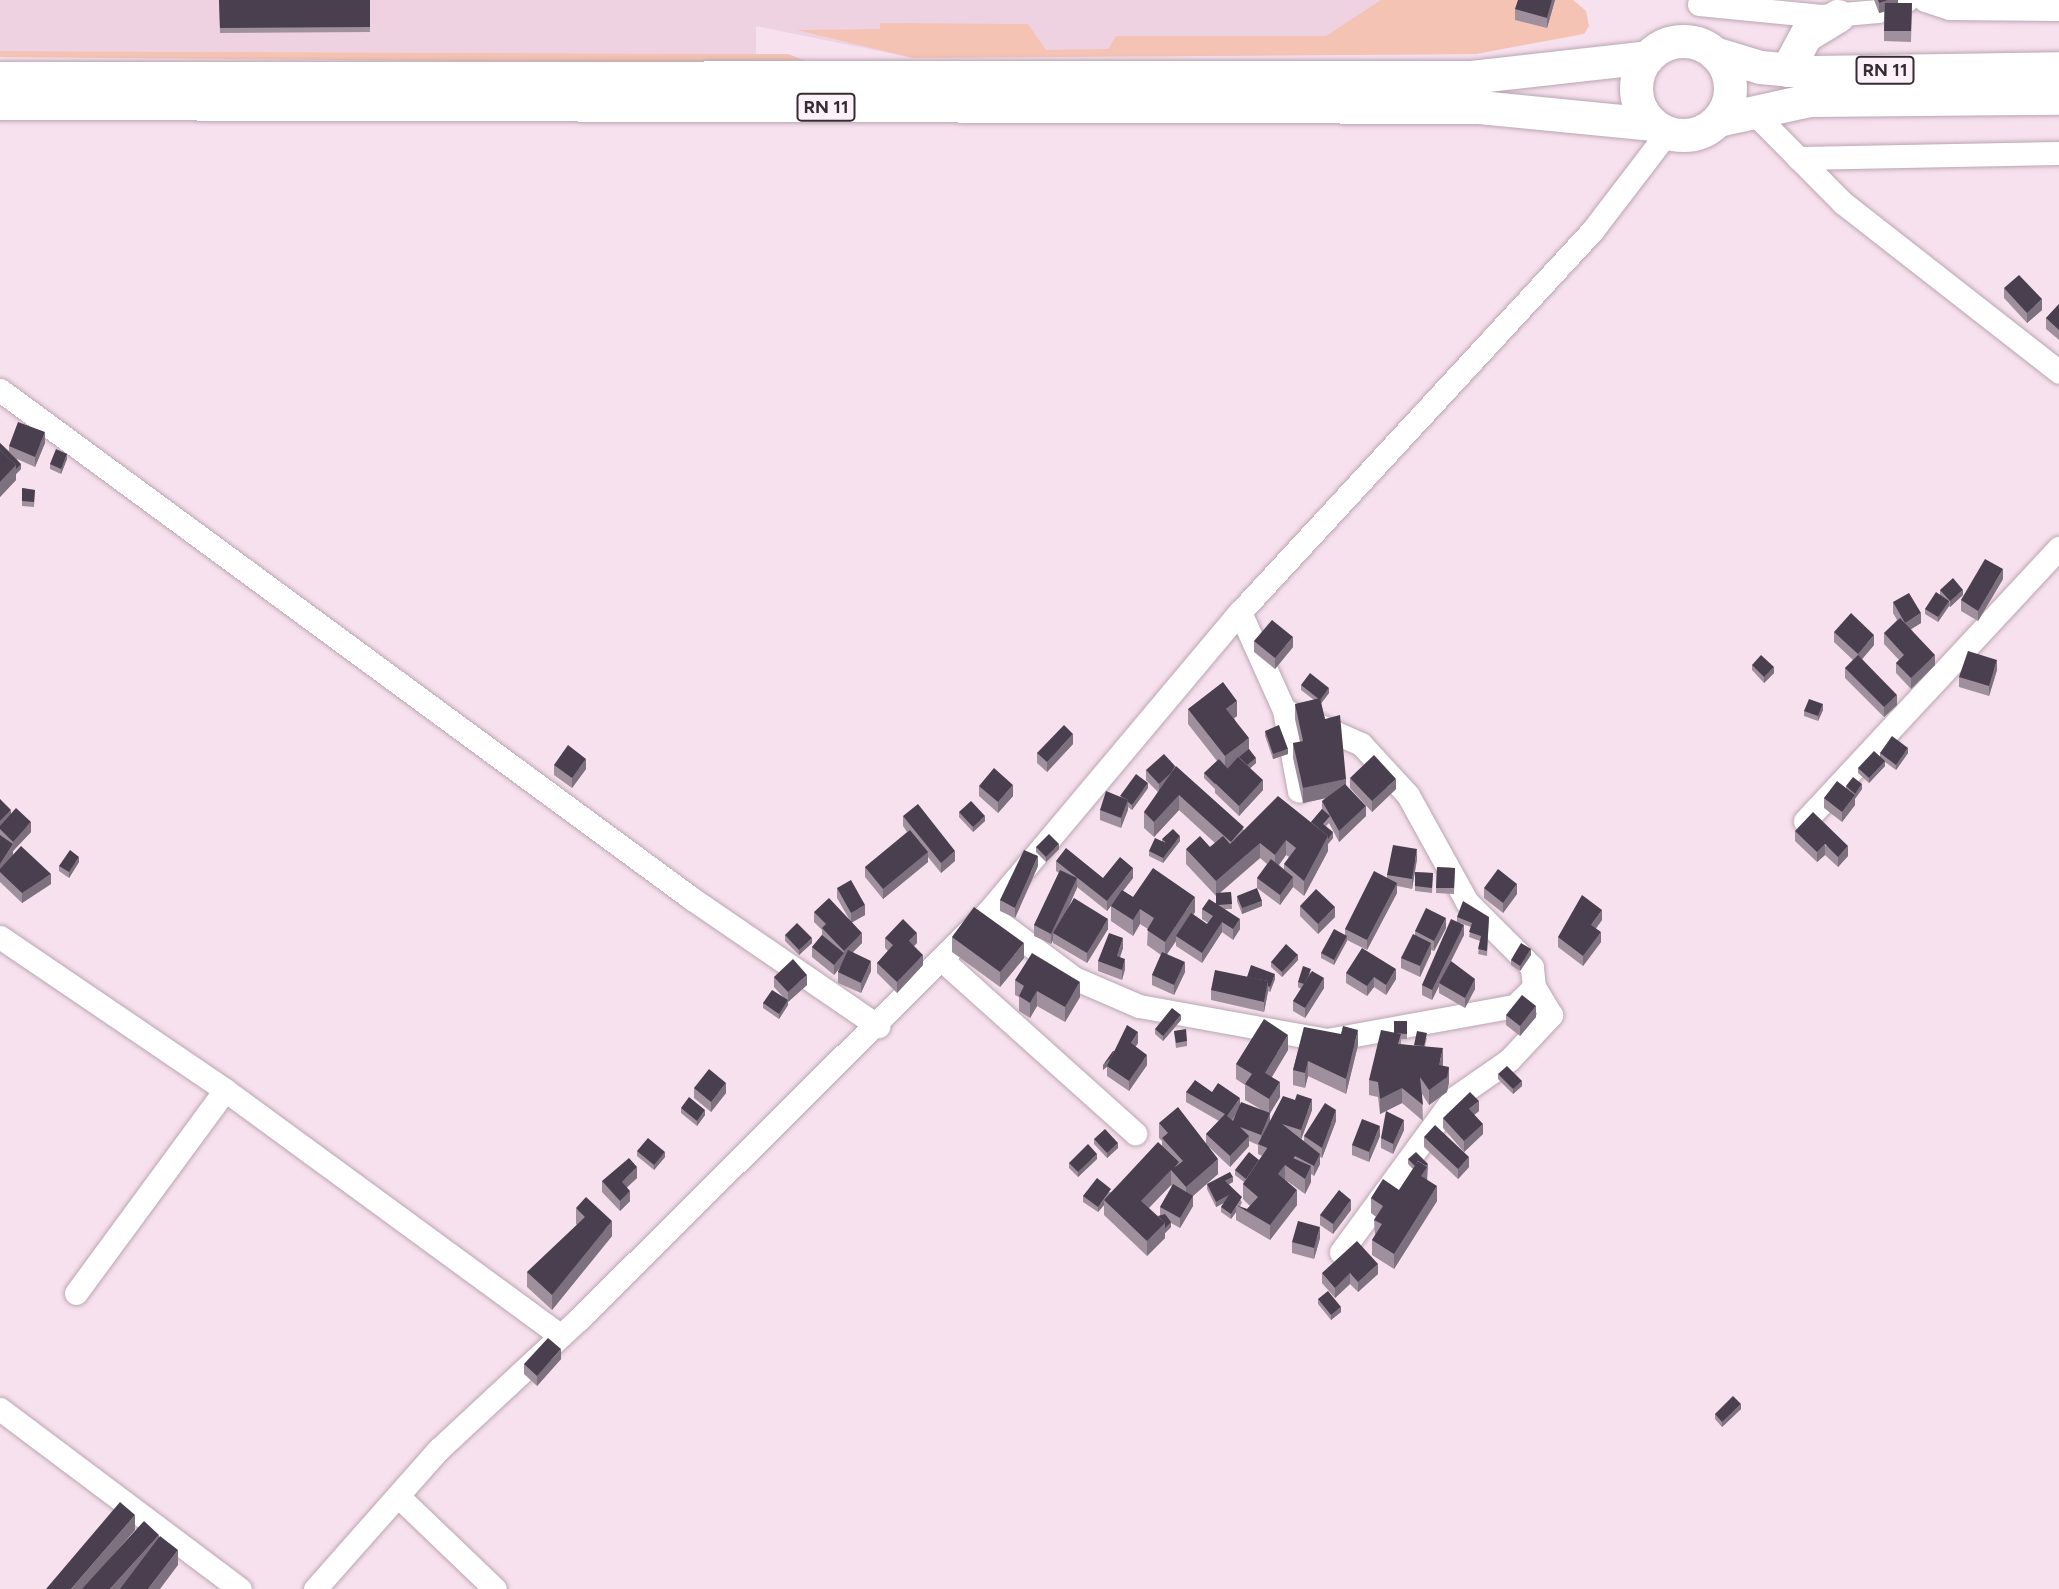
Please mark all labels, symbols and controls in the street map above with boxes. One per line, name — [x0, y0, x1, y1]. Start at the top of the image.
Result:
road number: RN 11 — [1855, 56, 1915, 84]
road number: RN 11 — [796, 92, 856, 122]

